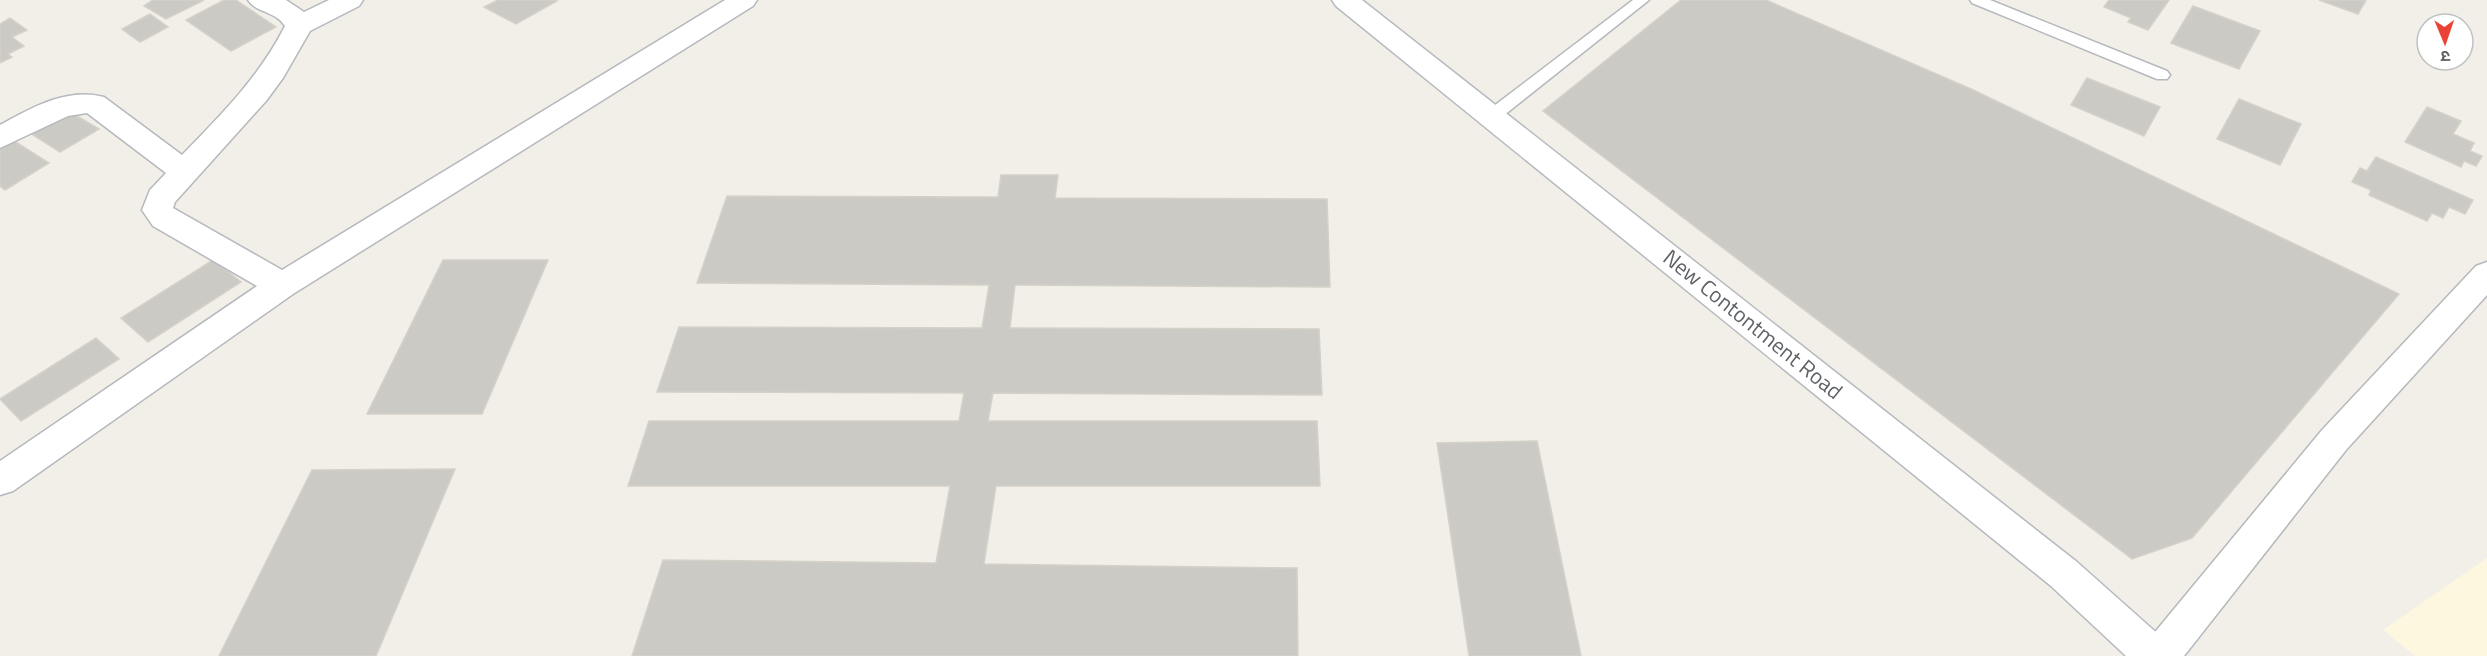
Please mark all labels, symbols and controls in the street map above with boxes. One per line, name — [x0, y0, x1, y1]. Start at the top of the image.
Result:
north arrow — [2415, 12, 2475, 72]
text: उ — [2440, 45, 2451, 69]
street label: New Contontment Road — [1656, 241, 1850, 407]

